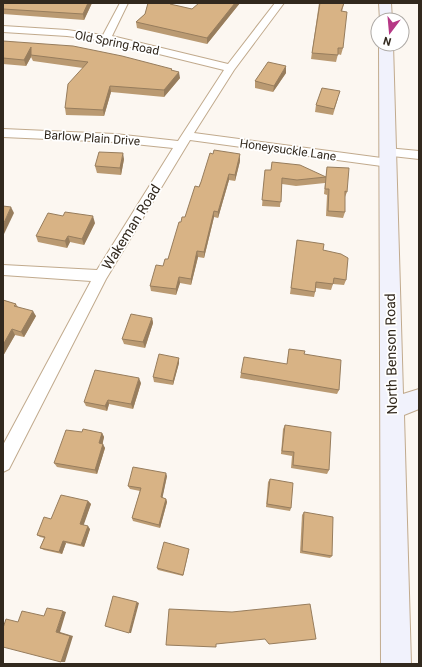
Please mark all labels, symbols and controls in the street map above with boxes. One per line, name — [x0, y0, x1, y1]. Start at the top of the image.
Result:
north arrow — [370, 12, 410, 52]
street label: Old Spring Road — [74, 28, 160, 58]
text: N — [382, 34, 393, 48]
street label: Barlow Plain Drive — [43, 128, 141, 148]
street label: Honeysuckle Lane — [239, 136, 337, 164]
street label: Wakeman Road — [98, 181, 164, 273]
street label: North Benson Road — [382, 293, 400, 415]

